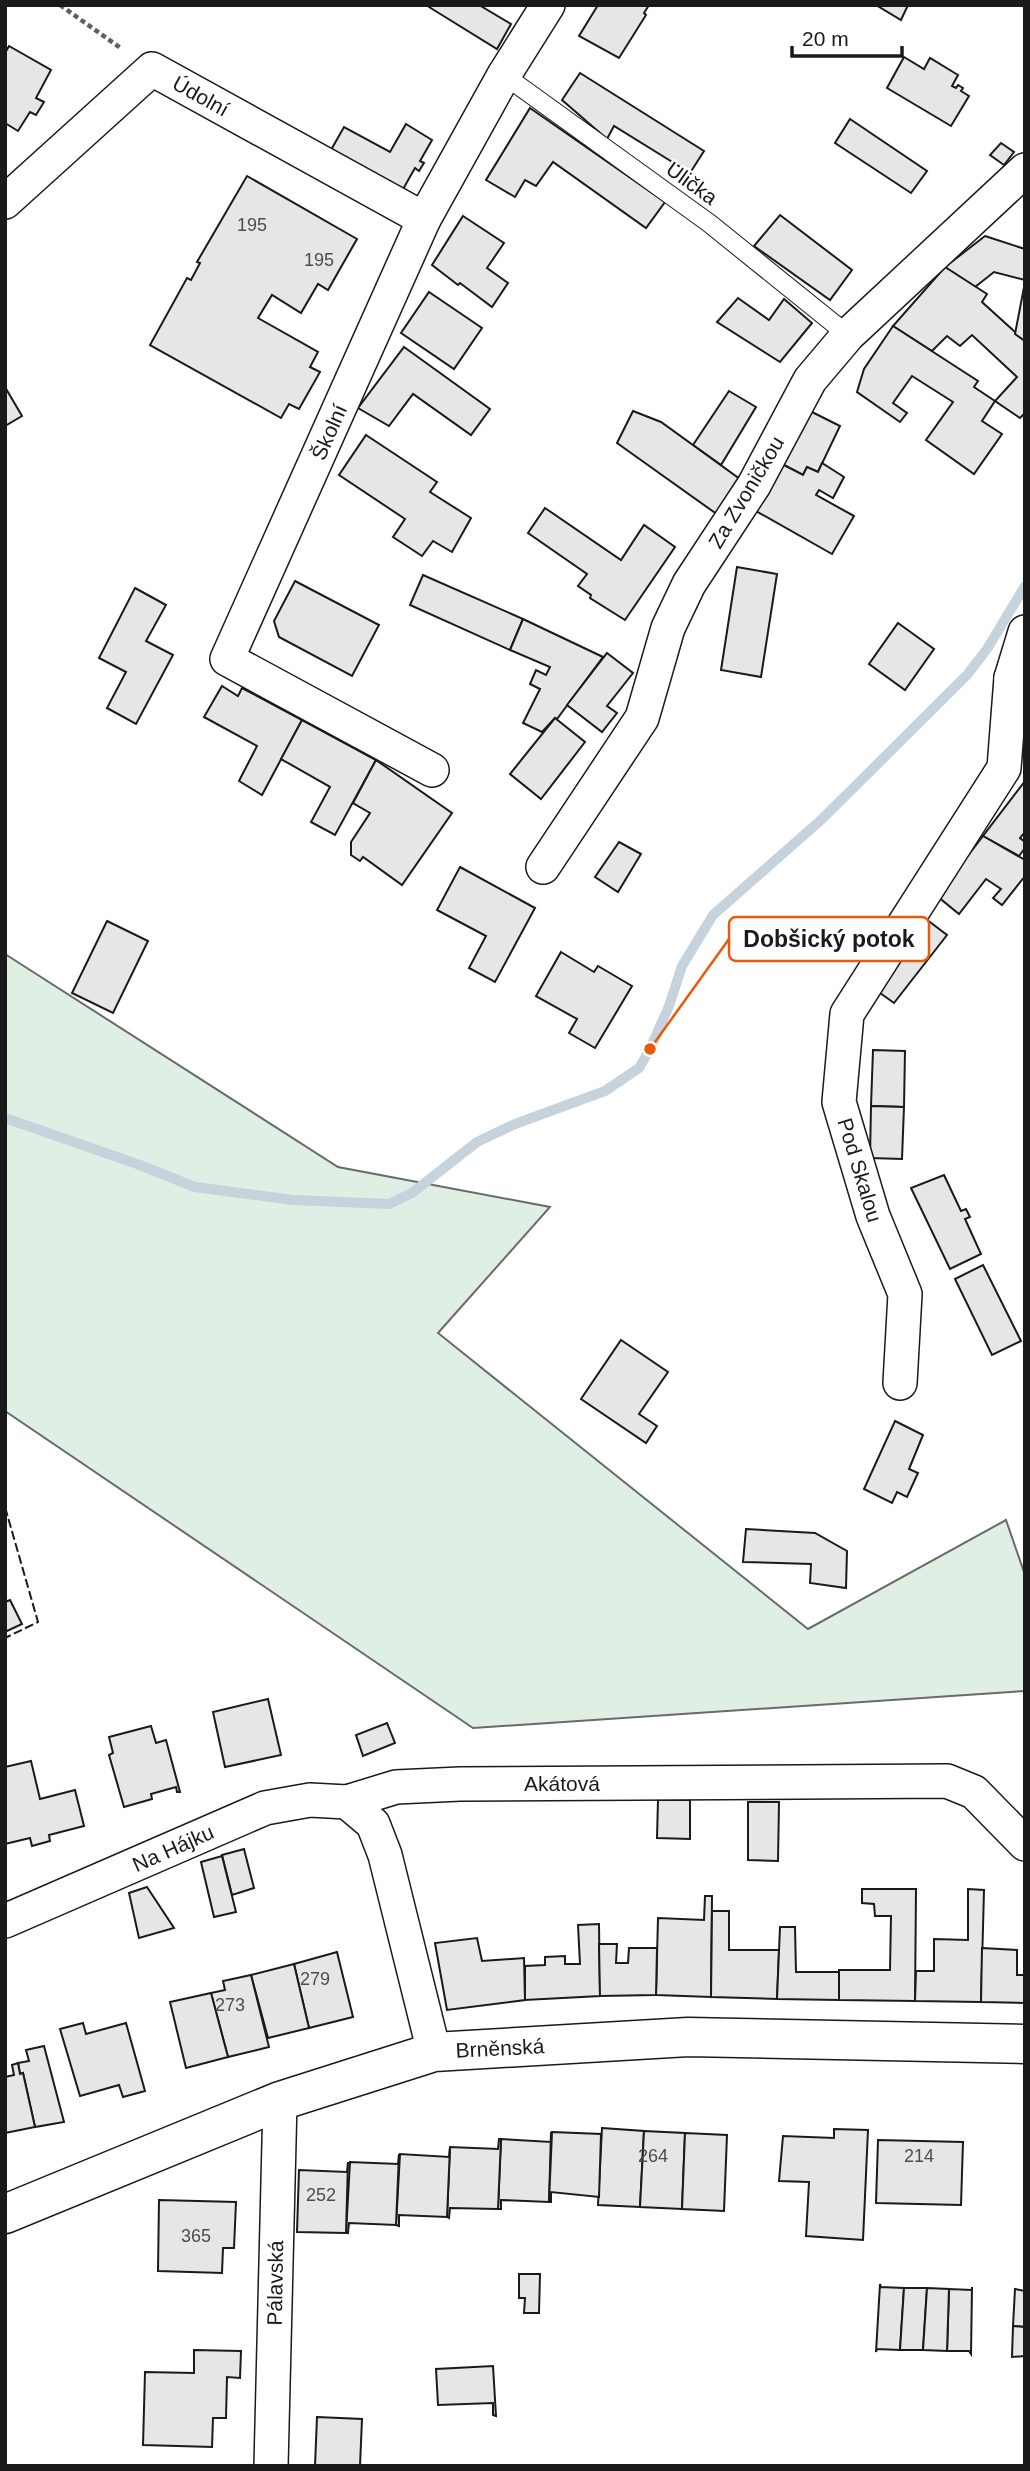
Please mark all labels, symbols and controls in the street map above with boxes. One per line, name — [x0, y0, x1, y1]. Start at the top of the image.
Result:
scale bar — [792, 14, 902, 58]
text: 20 m — [802, 27, 849, 50]
street label: Údolní — [169, 71, 233, 121]
street label: Ulička — [662, 157, 722, 209]
house number: 195 — [237, 215, 267, 235]
house number: 195 — [304, 250, 334, 270]
street label: Školní — [307, 401, 351, 463]
street label: Za Zvoničkou — [704, 432, 788, 552]
callout: Dobšický potok — [729, 917, 929, 961]
text: Dobšický potok — [743, 926, 915, 952]
street label: Pod Skalou — [833, 1115, 887, 1225]
street label: Akátová — [524, 1772, 600, 1795]
street label: Na Hájku — [129, 1820, 217, 1876]
house number: 279 — [300, 1969, 330, 1989]
house number: 273 — [215, 1995, 245, 2015]
street label: Brněnská — [455, 2034, 545, 2062]
house number: 264 — [638, 2146, 668, 2166]
house number: 214 — [904, 2146, 934, 2166]
house number: 252 — [306, 2185, 336, 2205]
house number: 365 — [181, 2226, 211, 2246]
street label: Pálavská — [263, 2240, 287, 2326]

